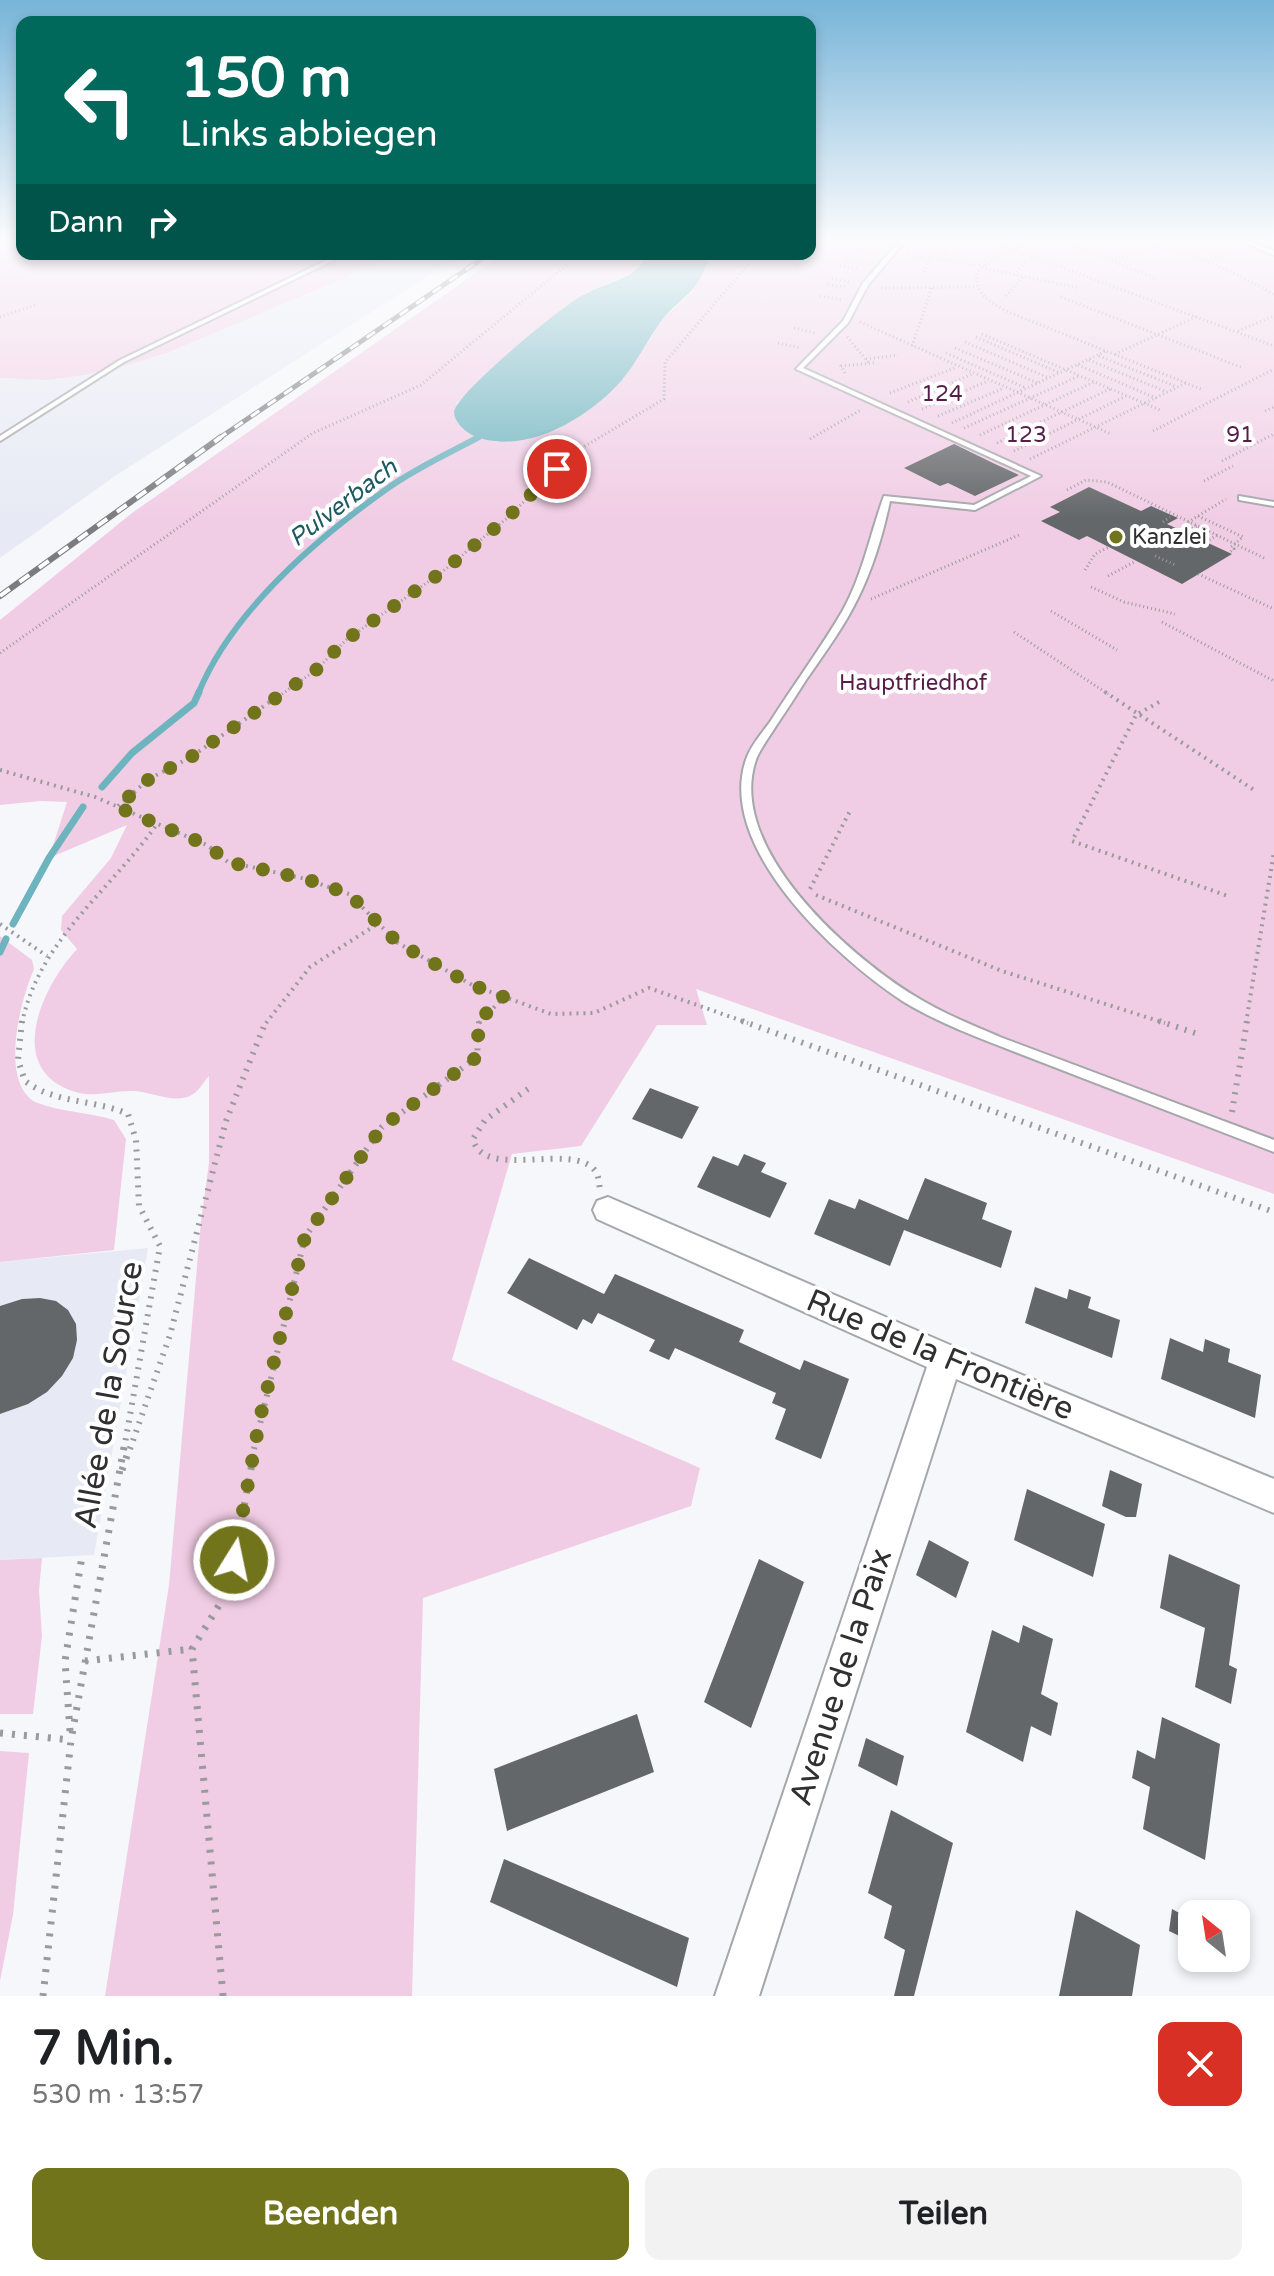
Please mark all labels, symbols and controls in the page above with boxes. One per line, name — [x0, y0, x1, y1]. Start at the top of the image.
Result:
text: 150 m — [180, 45, 351, 112]
icon: left — [48, 48, 152, 152]
text: Links abbiegen — [180, 113, 438, 156]
icon: right — [140, 200, 184, 244]
text: Dann — [48, 204, 124, 241]
park label: 124 — [921, 381, 963, 407]
park label: 123 — [1005, 422, 1047, 448]
park label: 91 — [1226, 422, 1254, 448]
pin — [523, 435, 591, 503]
icon: arrive — [535, 447, 579, 491]
water label: Pulverbach — [283, 452, 404, 553]
place label: Kanzlei — [1132, 524, 1207, 550]
marker: Kanzlei — [1107, 528, 1125, 546]
park label: Hauptfriedhof — [839, 670, 988, 696]
street label: Allée de la Source — [67, 1258, 151, 1532]
street label: Rue de la Frontière — [801, 1281, 1079, 1429]
position arrow — [192, 1518, 276, 1602]
street label: Avenue de la Paix — [782, 1544, 900, 1810]
north arrow — [1178, 1900, 1250, 1972]
map controls — [1178, 1900, 1250, 1972]
text: 7 Min. — [32, 2020, 174, 2078]
button: close — [1158, 2022, 1242, 2106]
text: 530 m · 13:57 — [32, 2079, 204, 2110]
button: Beenden — [32, 2168, 629, 2260]
button: Teilen — [645, 2168, 1242, 2260]

